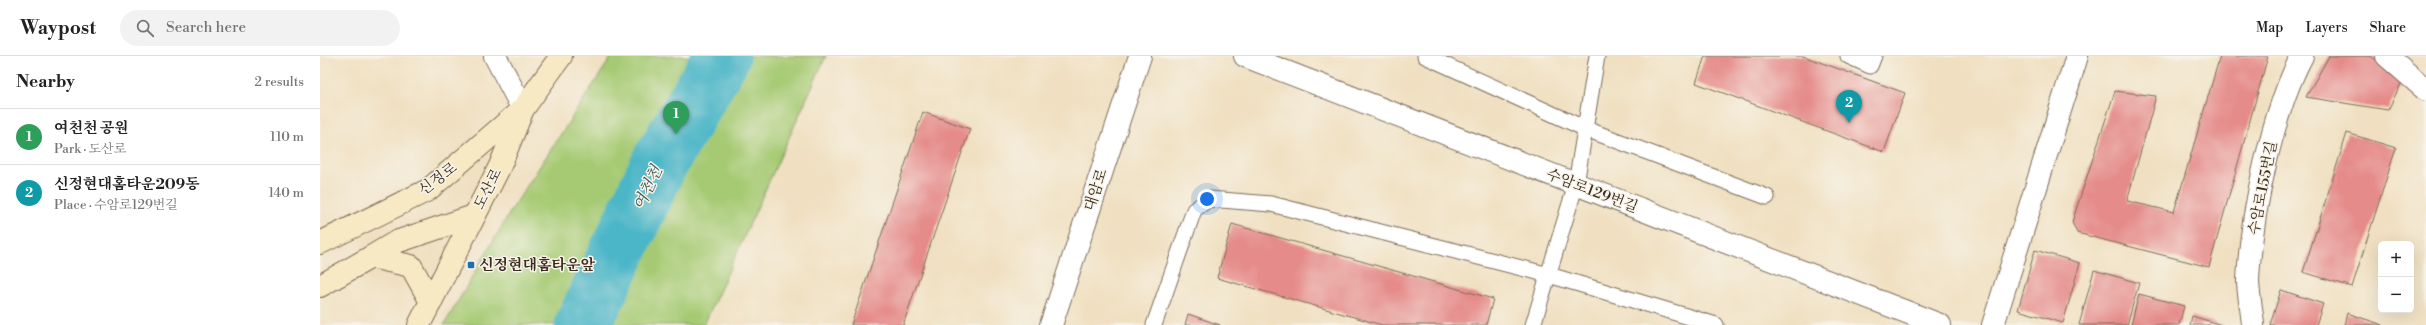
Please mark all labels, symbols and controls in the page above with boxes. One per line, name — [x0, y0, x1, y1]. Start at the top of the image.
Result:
search box — [120, 10, 400, 46]
text: Waypost — [20, 16, 96, 40]
icon: search — [134, 17, 156, 39]
text: Search here — [166, 18, 246, 37]
text: Map — [2256, 19, 2283, 37]
text: Layers — [2305, 19, 2348, 37]
text: Share — [2370, 19, 2406, 37]
text: Nearby — [16, 71, 75, 93]
text: 2 results — [255, 74, 304, 90]
pin: 2 — [1836, 90, 1862, 123]
pin: 1 — [663, 101, 689, 134]
text: 여천천 공원 — [54, 119, 129, 138]
text: 1 — [26, 129, 32, 145]
text: 110 m — [270, 129, 304, 145]
street label: 수암로155번길 — [2245, 139, 2281, 237]
text: Park · 도산로 — [54, 141, 126, 157]
street label: 신정로 — [415, 158, 461, 200]
water label: 여천천 — [629, 161, 668, 213]
street label: 도산로 — [470, 165, 507, 213]
street label: 수암로129번길 — [1543, 165, 1641, 217]
street label: 대암로 — [1080, 166, 1112, 214]
text: 신정현대홈타운209동 — [54, 175, 200, 194]
text: 2 — [25, 185, 33, 201]
text: 140 m — [268, 185, 304, 201]
your location — [1197, 189, 1217, 209]
text: Place · 수암로129번길 — [54, 197, 178, 213]
map controls — [2378, 241, 2414, 313]
button: + — [2378, 241, 2414, 277]
place label: 신정현대홈타운앞 — [479, 256, 595, 275]
marker: 신정현대홈타운앞 — [466, 260, 476, 270]
button: − — [2378, 277, 2414, 313]

